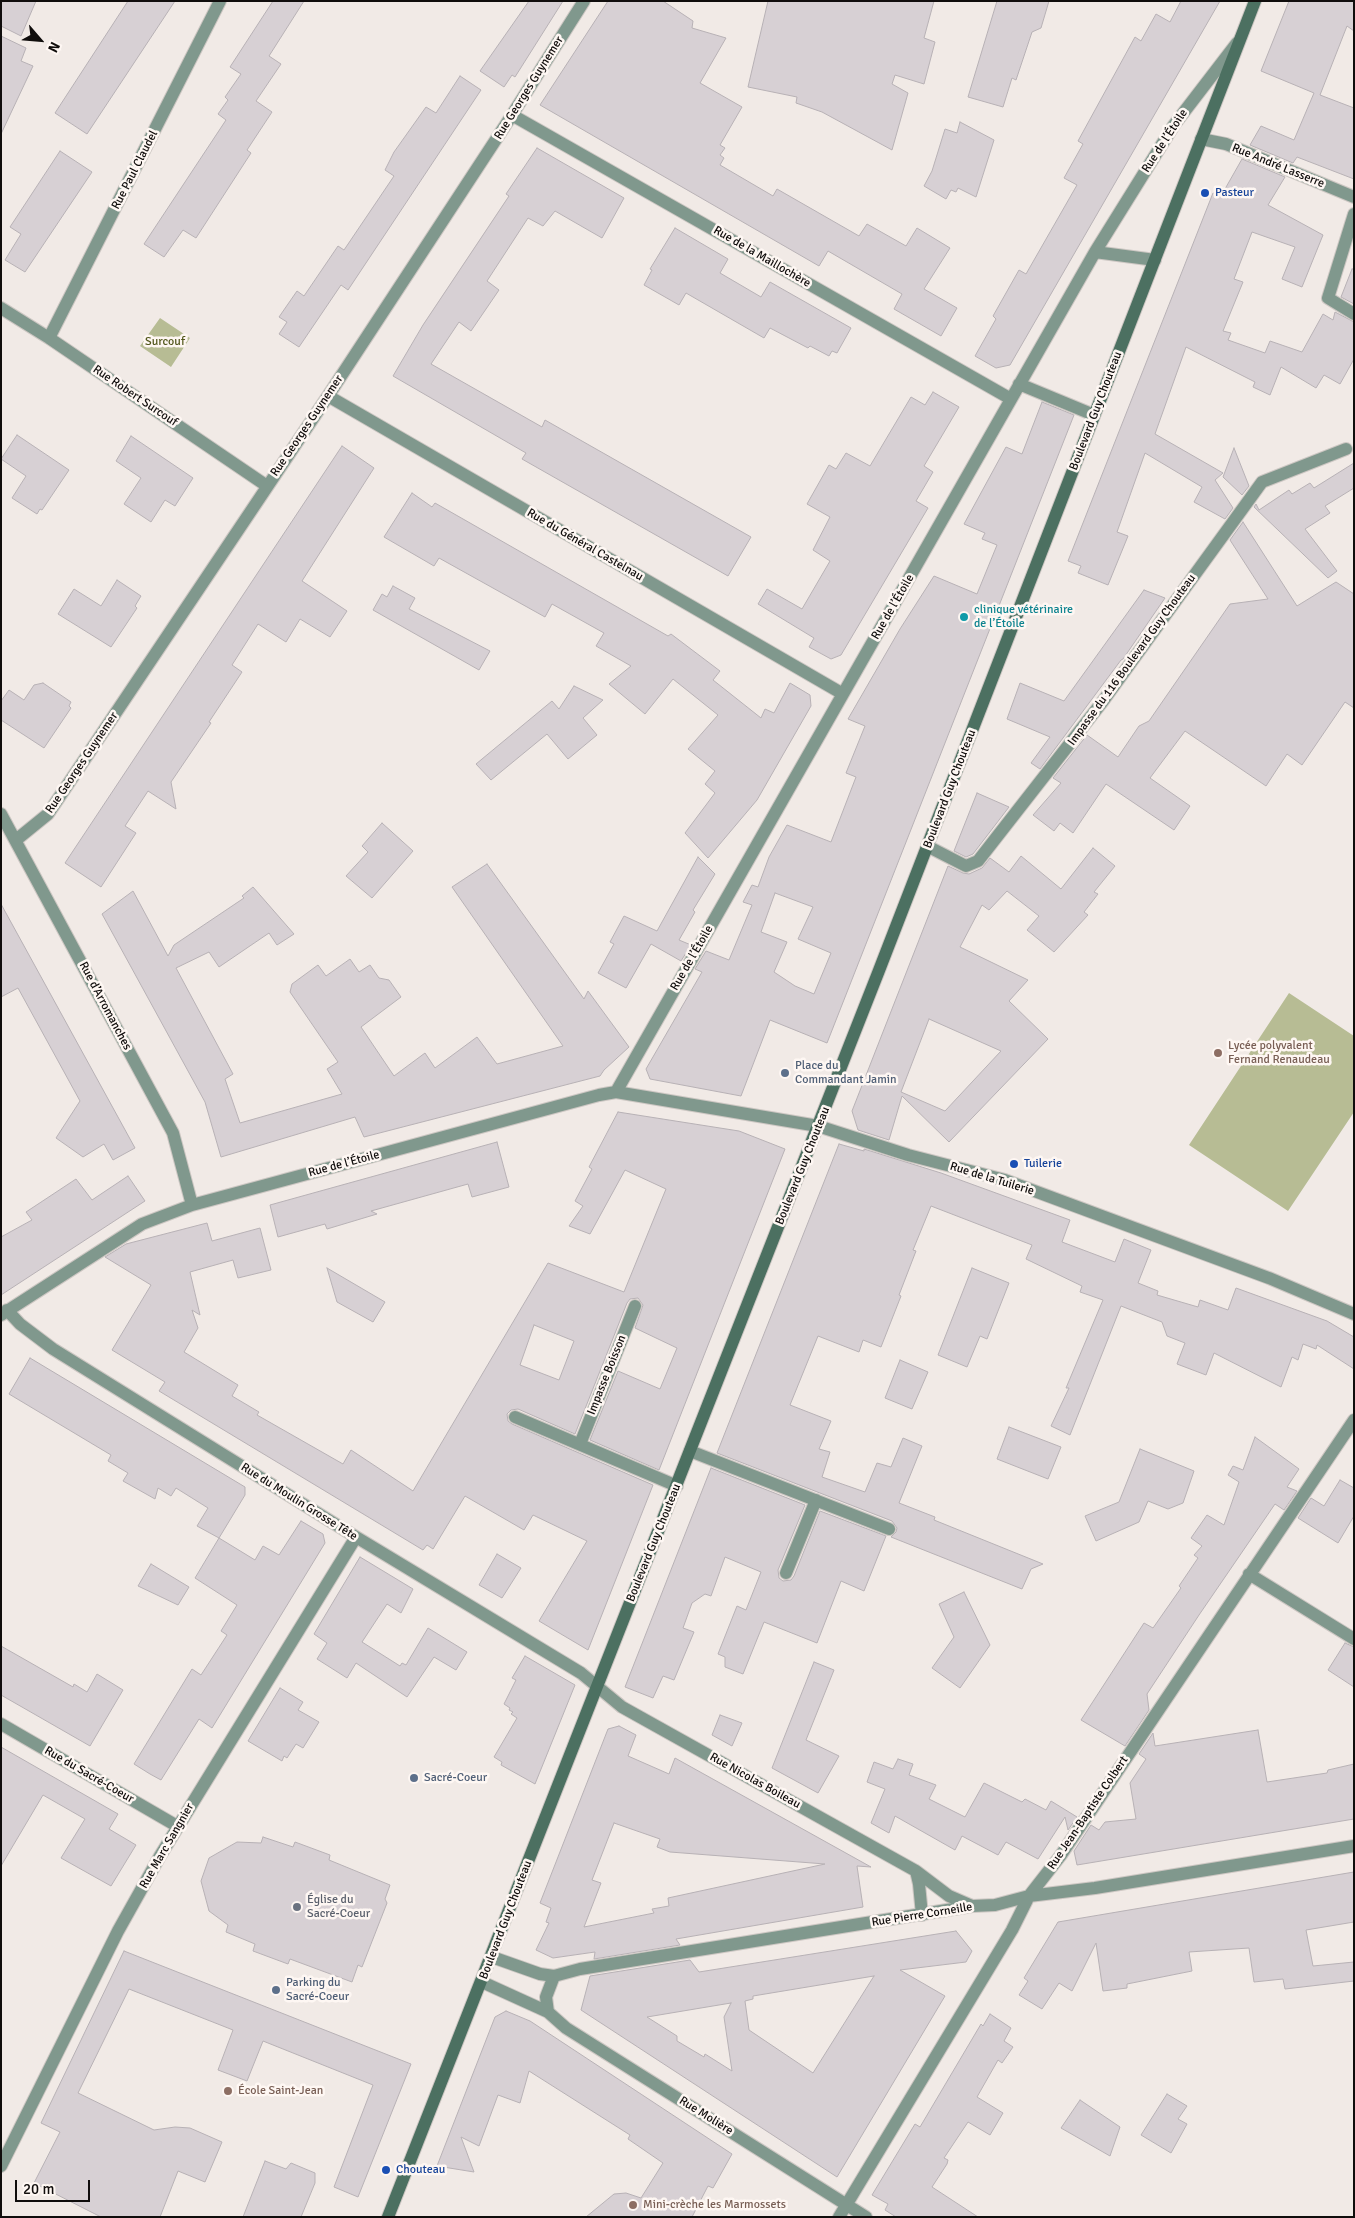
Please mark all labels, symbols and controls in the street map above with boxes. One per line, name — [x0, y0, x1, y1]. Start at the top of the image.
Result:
north arrow — [15, 15, 65, 65]
street label: Rue Georges Guynemer — [491, 34, 567, 142]
text: N — [44, 39, 64, 55]
street label: Rue de l’Étoile — [1139, 106, 1191, 176]
street label: Rue Paul Claudel — [109, 128, 161, 212]
street label: Rue André Lasserre — [1230, 141, 1326, 191]
place label: Pasteur — [1215, 186, 1254, 200]
marker: Pasteur — [1199, 187, 1211, 199]
street label: Rue de la Maillochère — [711, 223, 813, 291]
park label: Surcouf — [145, 335, 185, 349]
street label: Boulevard Guy Chouteau — [1067, 350, 1125, 472]
street label: Rue Robert Surcouf — [90, 362, 180, 430]
street label: Rue Georges Guynemer — [268, 373, 346, 479]
street label: Rue du Général Castelnau — [524, 506, 646, 584]
street label: Impasse du 116 Boulevard Guy Chouteau — [1065, 571, 1199, 749]
street label: Rue de l’Étoile — [869, 572, 917, 642]
place label: clinique vétérinaire de l’Étoile — [974, 603, 1073, 631]
marker: clinique vétérinaire de l’Étoile — [958, 611, 970, 623]
street label: Rue Georges Guynemer — [43, 710, 121, 816]
street label: Boulevard Guy Chouteau — [921, 728, 979, 850]
street label: Rue de l’Étoile — [668, 923, 716, 993]
street label: Rue d’Arromanches — [76, 959, 134, 1053]
place label: Lycée polyvalent Fernand Renaudeau — [1228, 1039, 1330, 1067]
marker: Lycée polyvalent Fernand Renaudeau — [1212, 1047, 1224, 1059]
place label: Place du Commandant Jamin — [795, 1059, 896, 1087]
marker: Place du Commandant Jamin — [779, 1067, 791, 1079]
street label: Boulevard Guy Chouteau — [773, 1105, 833, 1227]
street label: Rue de l’Étoile — [307, 1148, 381, 1180]
place label: Tuilerie — [1024, 1157, 1062, 1171]
marker: Tuilerie — [1008, 1158, 1020, 1170]
street label: Rue de la Tuilerie — [948, 1159, 1036, 1199]
street label: Impasse Boisson — [584, 1333, 630, 1417]
street label: Rue du Moulin Grosse Tête — [238, 1460, 360, 1544]
street label: Boulevard Guy Chouteau — [624, 1482, 684, 1604]
street label: Rue du Sacré-Coeur — [42, 1744, 136, 1806]
street label: Rue Nicolas Boileau — [707, 1750, 803, 1812]
street label: Rue Jean-Baptiste Colbert — [1045, 1754, 1131, 1872]
place label: Sacré-Coeur — [424, 1771, 487, 1785]
marker: Sacré-Coeur — [408, 1772, 420, 1784]
street label: Rue Marc Sangnier — [137, 1801, 197, 1891]
street label: Boulevard Guy Chouteau — [477, 1859, 535, 1981]
place label: Église du Sacré-Coeur — [307, 1893, 370, 1921]
street label: Rue Pierre Corneille — [871, 1900, 973, 1930]
marker: Église du Sacré-Coeur — [291, 1901, 303, 1913]
place label: Parking du Sacré-Coeur — [286, 1976, 349, 2004]
marker: Parking du Sacré-Coeur — [270, 1984, 282, 1996]
place label: École Saint-Jean — [238, 2084, 323, 2098]
marker: École Saint-Jean — [222, 2085, 234, 2097]
street label: Rue Molière — [676, 2094, 736, 2138]
place label: Chouteau — [396, 2163, 445, 2177]
marker: Chouteau — [380, 2164, 392, 2176]
scale bar — [18, 2170, 92, 2202]
text: 20 m — [23, 2180, 54, 2198]
place label: Mini-crèche les Marmossets — [643, 2198, 786, 2212]
marker: Mini-crèche les Marmossets — [627, 2199, 639, 2211]

